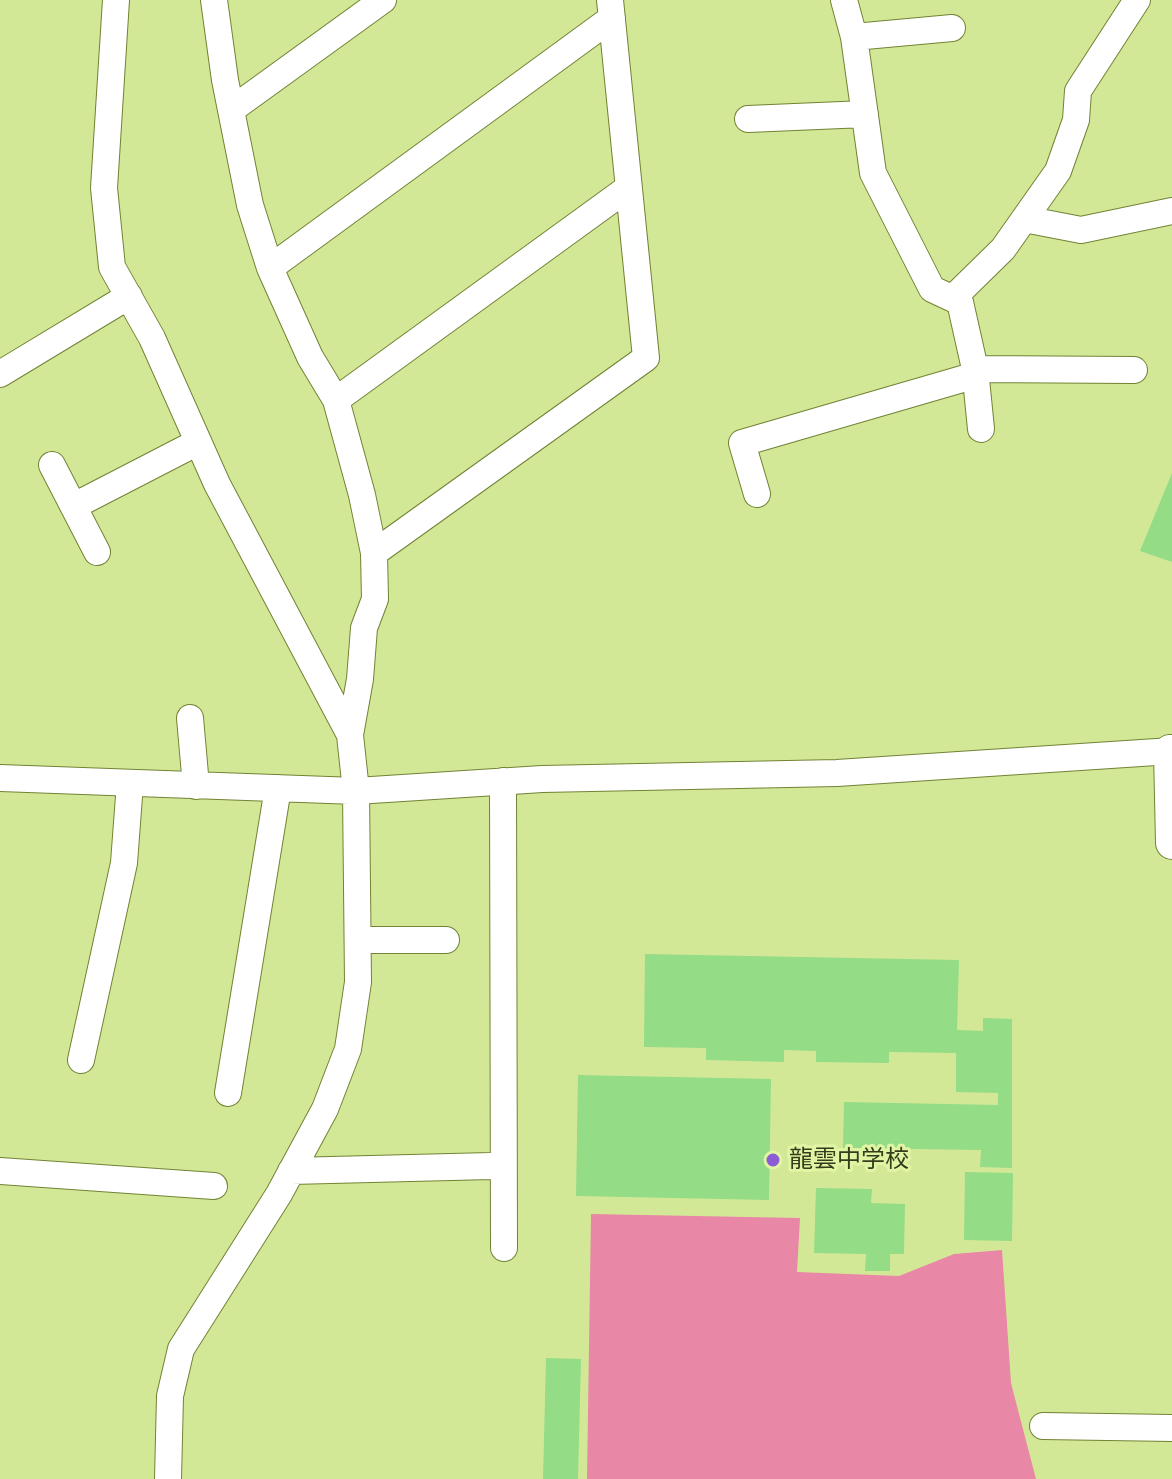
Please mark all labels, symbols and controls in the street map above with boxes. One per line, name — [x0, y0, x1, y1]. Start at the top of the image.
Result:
place label: 龍雲中学校 — [789, 1146, 909, 1174]
marker: 龍雲中学校 — [764, 1151, 782, 1169]

